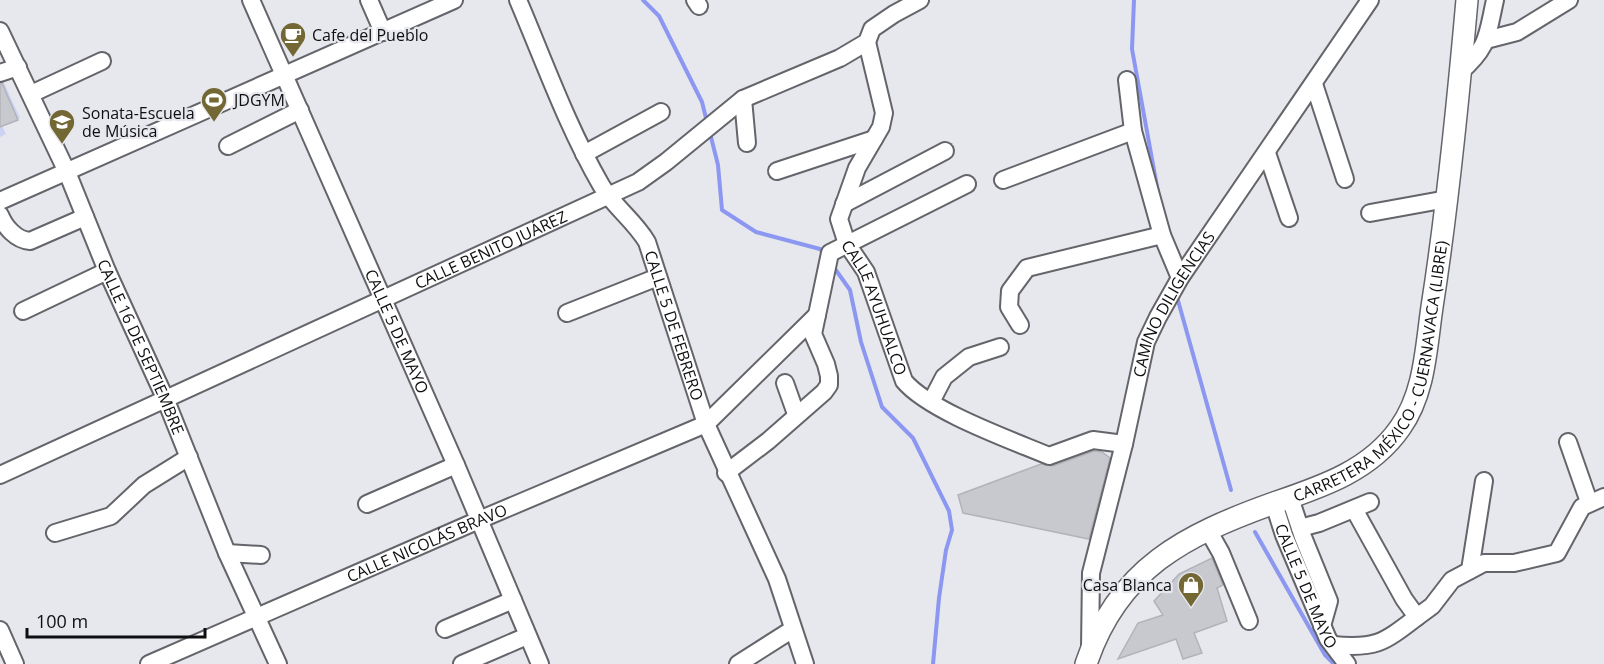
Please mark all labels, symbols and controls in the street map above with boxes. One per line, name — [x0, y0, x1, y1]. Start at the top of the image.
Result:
cafe icon: Cafe del Pueblo — [278, 20, 308, 58]
place label: Cafe del Pueblo — [312, 24, 428, 46]
sports icon: JDGYM — [199, 85, 229, 123]
place label: JDGYM — [232, 89, 285, 111]
place label: Sonata-Escuela de Música — [82, 102, 195, 142]
school or university icon: Sonata-Escuela de Música — [47, 107, 77, 145]
street label: CALLE BENITO JUÁREZ — [411, 205, 570, 294]
street label: CAMINO DILIGENCIAS — [1128, 227, 1220, 379]
street label: CALLE AYUHUALCO — [836, 236, 912, 378]
street label: CARRETERA MÉXICO - CUERNAVACA (LIBRE) — [1290, 239, 1453, 507]
street label: CALLE 5 DE FEBRERO — [639, 248, 709, 403]
street label: CALLE 16 DE SEPTIEMBRE — [92, 256, 190, 438]
street label: CALLE 5 DE MAYO — [360, 266, 434, 397]
street label: CALLE NICOLÁS BRAVO — [343, 498, 510, 587]
street label: CALLE 5 DE MAYO — [1270, 521, 1342, 653]
shop icon: Casa Blanca — [1176, 570, 1206, 608]
place label: Casa Blanca — [1083, 574, 1172, 596]
scale bar — [27, 601, 206, 639]
text: 100 m — [36, 609, 88, 633]

